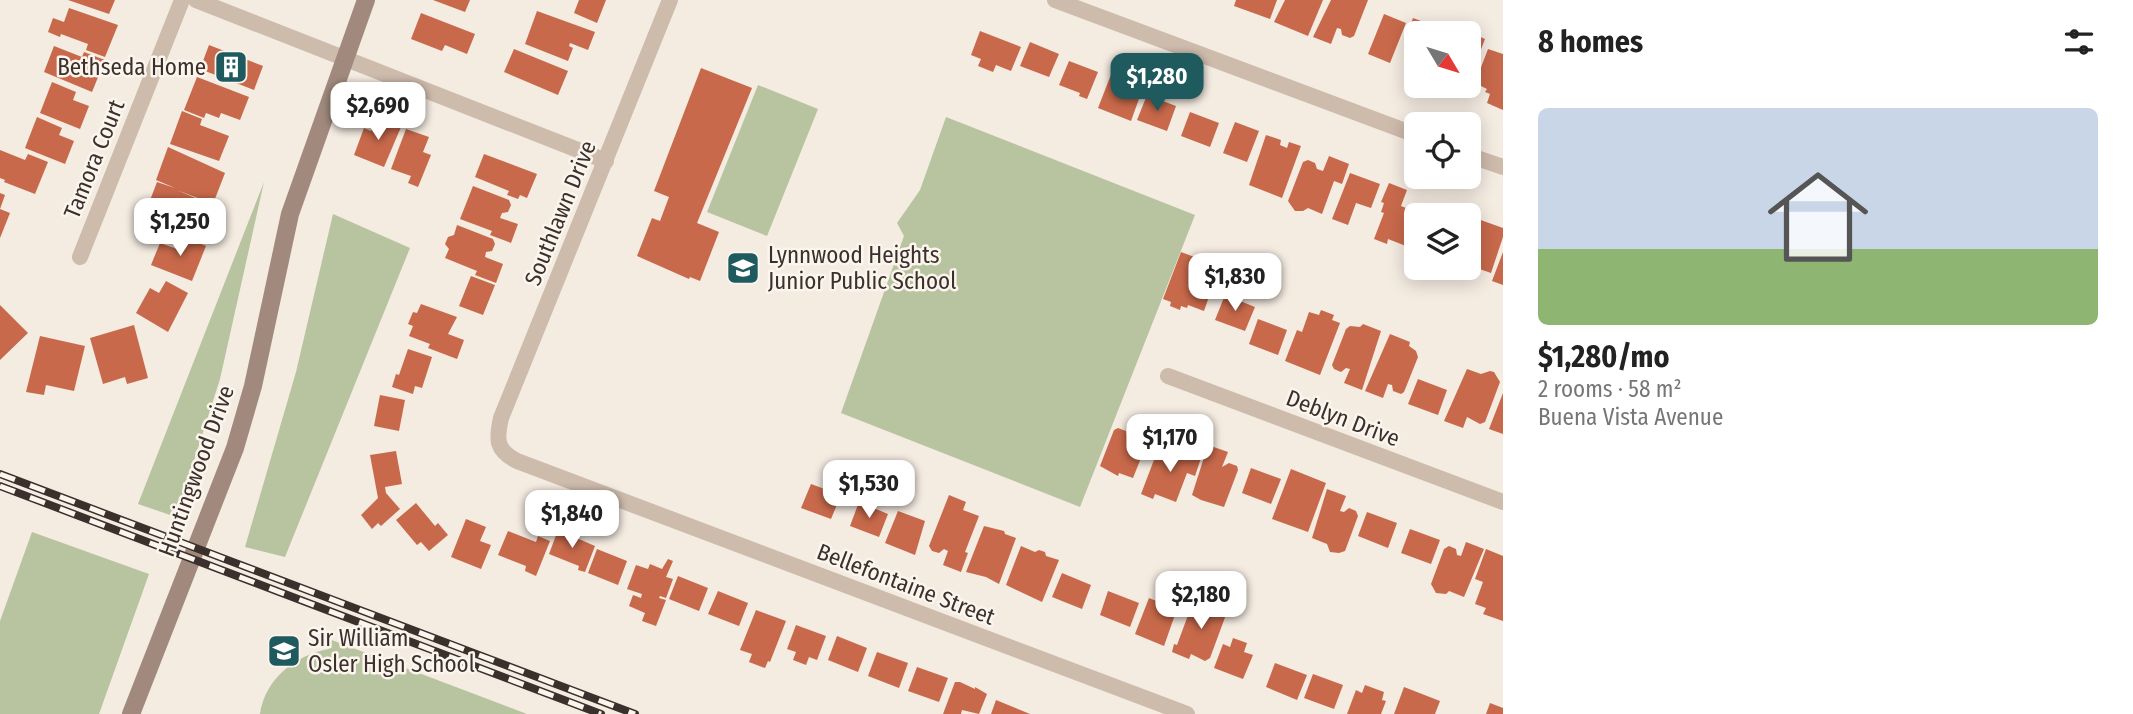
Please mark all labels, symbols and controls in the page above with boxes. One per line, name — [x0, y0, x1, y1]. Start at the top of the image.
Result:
north arrow — [1404, 21, 1480, 98]
map controls — [1404, 21, 1481, 280]
icon: filters — [2060, 23, 2098, 61]
text: 8 homes — [1538, 24, 1643, 60]
building icon: Bethseda Home — [212, 48, 250, 86]
place label: Bethseda Home — [57, 53, 206, 81]
pin: $1,280 — [1100, 54, 1214, 113]
text: $1,280 — [1127, 62, 1187, 90]
pin: $2,690 — [321, 82, 435, 142]
text: $2,690 — [346, 91, 410, 119]
street label: Tamora Court — [58, 95, 131, 222]
button: locate — [1404, 112, 1481, 189]
street label: Southlawn Drive — [518, 137, 602, 289]
icon: home — [1755, 154, 1881, 280]
pin: $1,250 — [123, 198, 237, 258]
button: layers — [1404, 203, 1481, 280]
text: $1,250 — [150, 207, 210, 235]
place label: Lynnwood Heights Junior Public School — [768, 241, 956, 295]
school or university icon: Lynnwood Heights Junior Public School — [724, 249, 762, 287]
pin: $1,830 — [1178, 254, 1292, 313]
text: $1,830 — [1204, 262, 1266, 290]
text: $1,280/mo — [1538, 339, 1670, 375]
text: 2 rooms · 58 m² — [1538, 375, 1682, 403]
street label: Huntingwood Drive — [152, 382, 240, 560]
street label: Deblyn Drive — [1282, 384, 1404, 452]
text: Buena Vista Avenue — [1538, 403, 1723, 431]
pin: $1,170 — [1113, 414, 1227, 474]
text: $1,170 — [1142, 423, 1198, 451]
pin: $1,530 — [812, 461, 926, 520]
text: $1,530 — [839, 469, 899, 497]
pin: $1,840 — [515, 490, 629, 550]
text: $1,840 — [541, 499, 603, 527]
street label: Bellefontaine Street — [813, 537, 999, 631]
pin: $2,180 — [1144, 572, 1258, 631]
text: $2,180 — [1171, 580, 1231, 608]
place label: Sir William Osler High School — [308, 624, 475, 678]
school or university icon: Sir William Osler High School — [265, 632, 303, 670]

